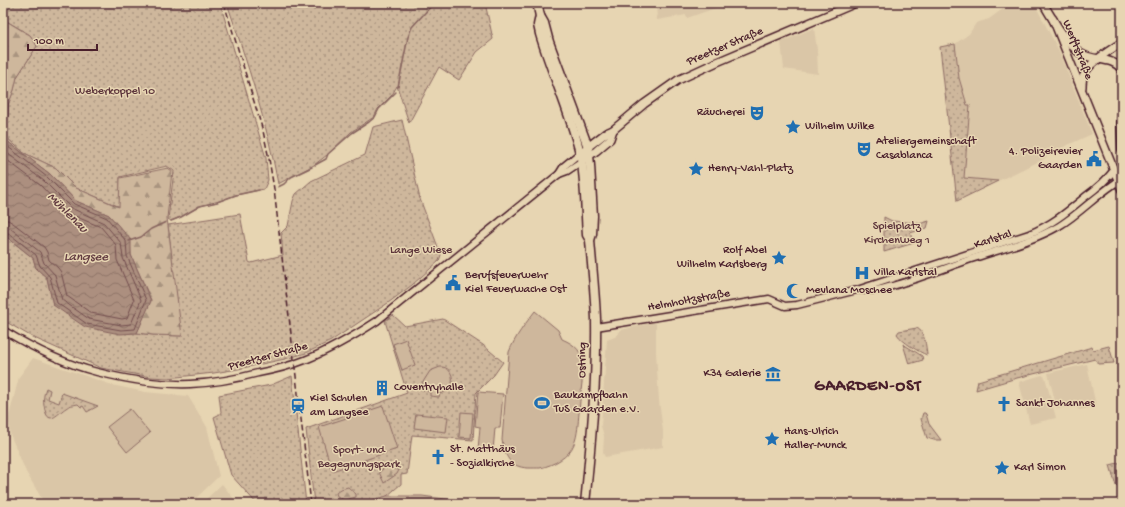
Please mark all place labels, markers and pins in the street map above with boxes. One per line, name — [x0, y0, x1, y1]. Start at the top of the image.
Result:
theatre icon: Räucherei — [748, 104, 766, 122]
place label: Räucherei — [697, 106, 745, 120]
place icon: Wilhelm Wilke — [784, 118, 802, 136]
place label: Wilhelm Wilke — [805, 120, 875, 134]
place label: Ateliergemeinschaft Casablanca — [876, 135, 977, 163]
theatre icon: Ateliergemeinschaft Casablanca — [855, 140, 873, 158]
place label: 4. Polizeirevier Gaarden — [1009, 145, 1084, 173]
public building icon: 4. Polizeirevier Gaarden — [1085, 150, 1103, 168]
place icon: Henry-Vahl-Platz — [687, 160, 705, 178]
place label: Henry-Vahl-Platz — [708, 162, 794, 176]
place label: Rolf Abel Wilhelm Karlsberg — [677, 244, 767, 272]
place icon: Rolf Abel Wilhelm Karlsberg — [770, 249, 788, 267]
hospital icon: Villa Karlstal — [853, 264, 871, 282]
place label: Villa Karlstal — [873, 266, 937, 280]
place label: Berufsfeuerwehr Kiel Feuerwache Ost — [464, 269, 567, 297]
public building icon: Berufsfeuerwehr Kiel Feuerwache Ost — [444, 274, 462, 292]
mosque icon: Mevlana Moschee — [785, 282, 803, 300]
place label: Mevlana Moschee — [806, 284, 893, 298]
museum icon: K34 Galerie — [764, 365, 782, 383]
place label: K34 Galerie — [704, 367, 762, 381]
building icon: Coventryhalle — [373, 379, 391, 397]
place label: Coventryhalle — [394, 381, 464, 395]
place label: Baukampfbahn TuS Gaarden e.V. — [553, 389, 640, 417]
place label: Kiel Schulen am Langsee — [310, 392, 369, 420]
sports icon: Baukampfbahn TuS Gaarden e.V. — [533, 394, 551, 412]
church icon: Sankt Johannes — [995, 395, 1013, 413]
station icon: Kiel Schulen am Langsee — [289, 397, 307, 415]
place label: Sankt Johannes — [1016, 397, 1095, 411]
place label: Hans-Ulrich Haller-Munck — [784, 425, 848, 453]
place icon: Hans-Ulrich Haller-Munck — [763, 430, 781, 448]
place label: St. Matthäus - Sozialkirche — [450, 443, 516, 471]
church icon: St. Matthäus - Sozialkirche — [429, 448, 447, 466]
place icon: Karl Simon — [993, 459, 1011, 477]
place label: Karl Simon — [1014, 461, 1066, 475]

